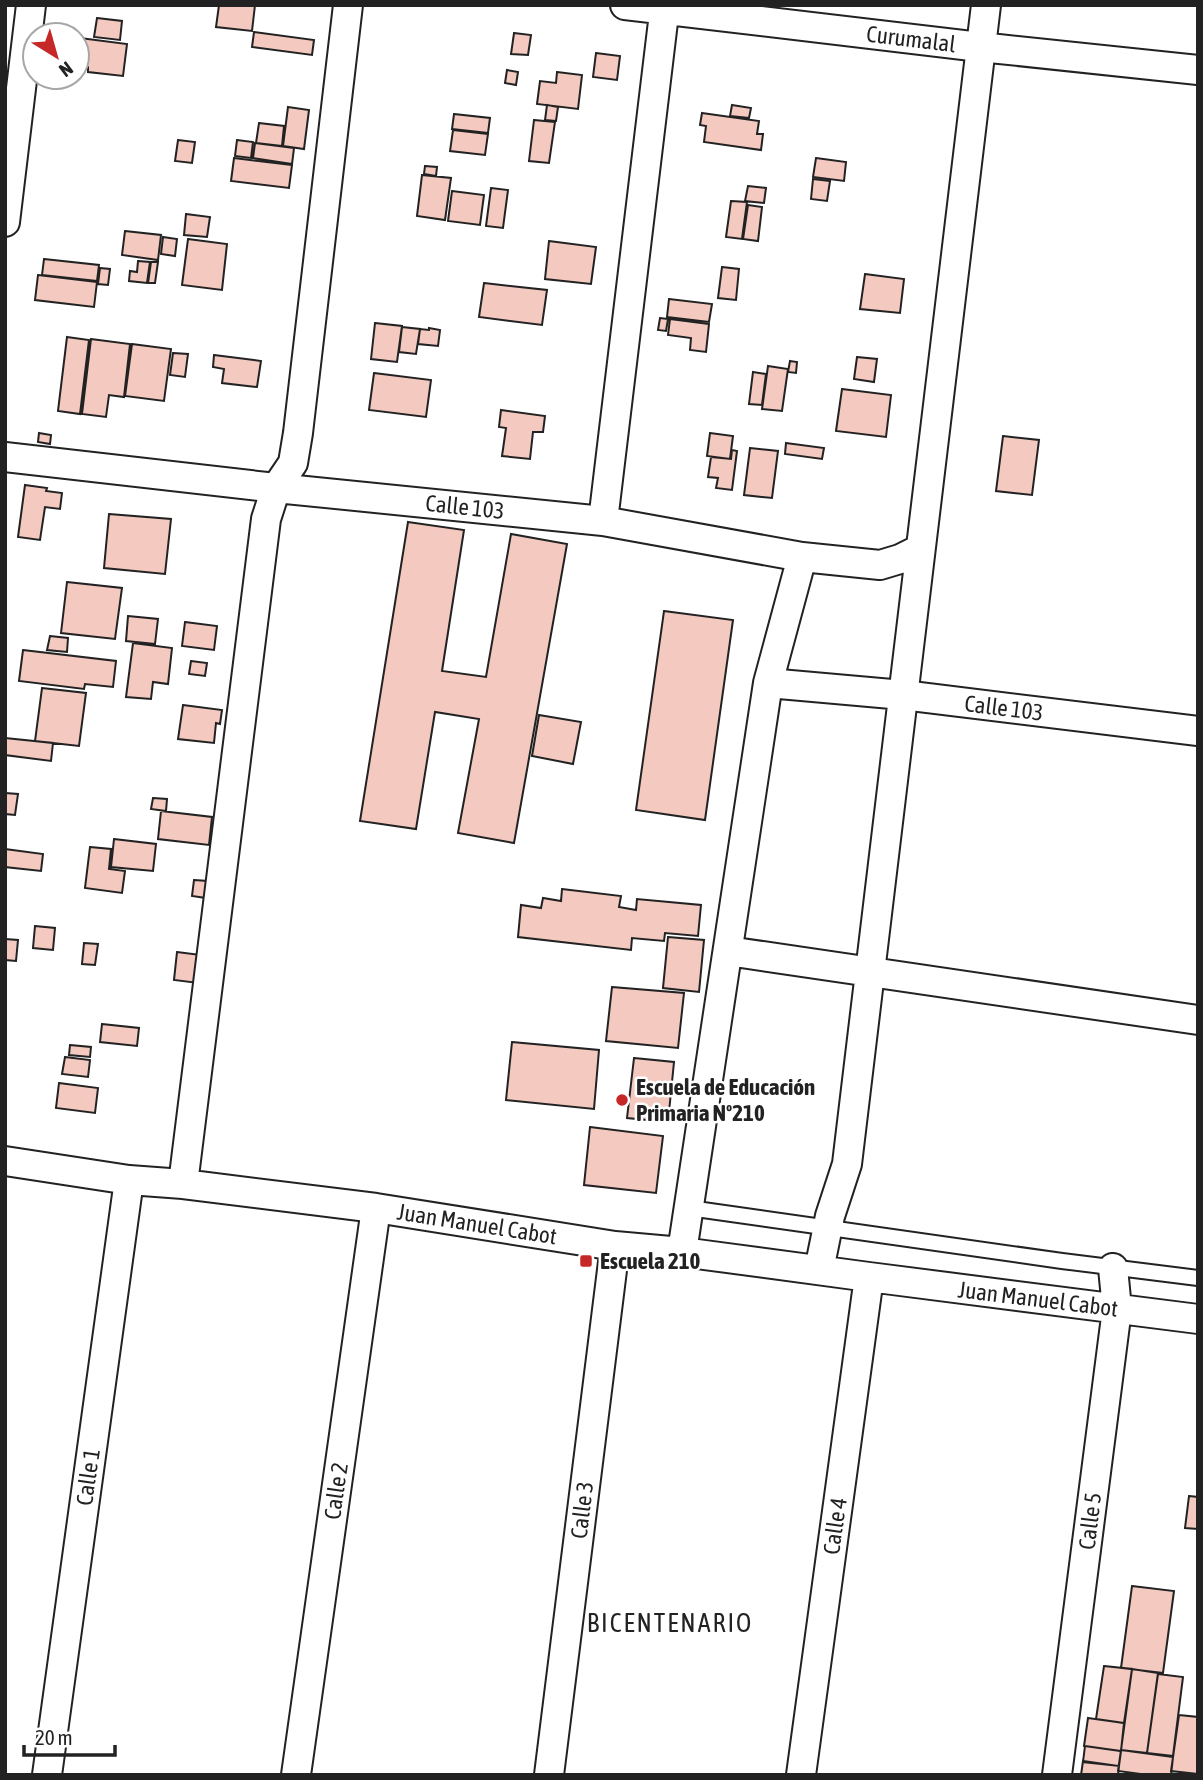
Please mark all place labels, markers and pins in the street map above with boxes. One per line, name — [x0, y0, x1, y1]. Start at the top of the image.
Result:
place label: Escuela de Educación Primaria Nº210 — [636, 1074, 815, 1126]
marker: Escuela de Educación Primaria Nº210 — [614, 1092, 630, 1108]
place label: Escuela 210 — [600, 1248, 701, 1274]
marker: Escuela 210 — [578, 1253, 594, 1269]

